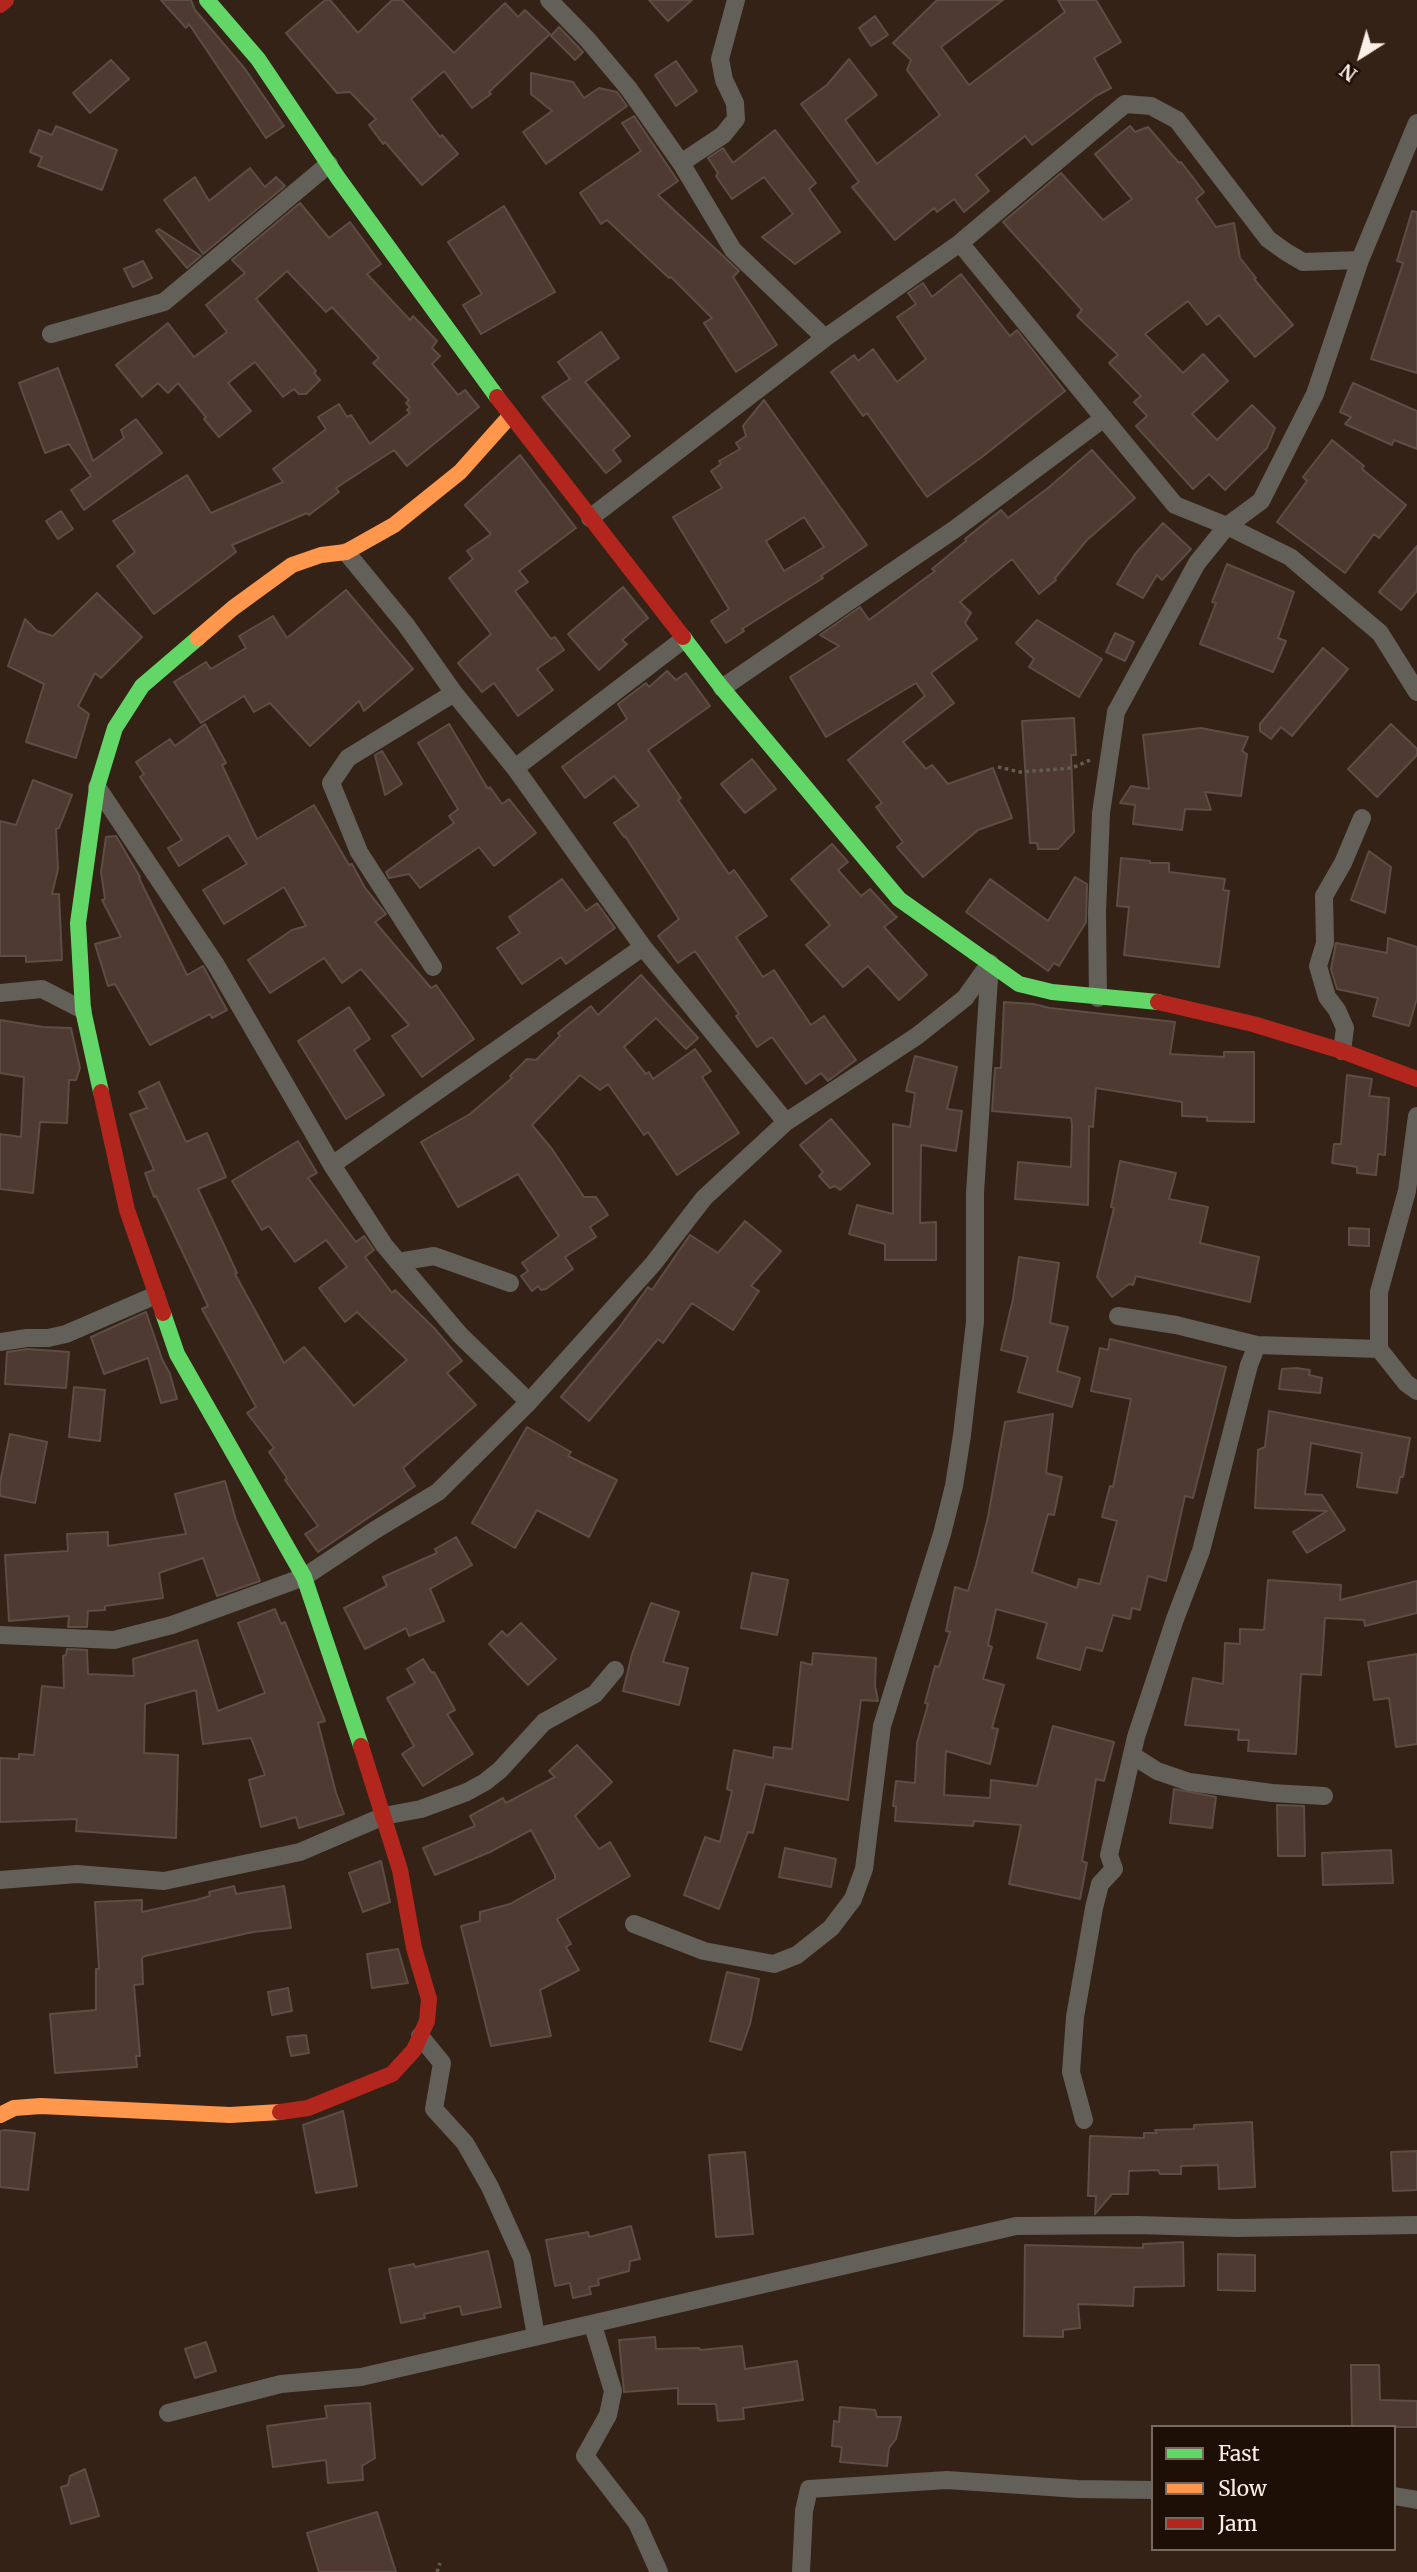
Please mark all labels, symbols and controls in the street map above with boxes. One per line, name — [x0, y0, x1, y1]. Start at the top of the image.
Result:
north arrow — [1326, 21, 1396, 91]
text: N — [1335, 59, 1362, 87]
legend — [1151, 2425, 1396, 2551]
text: Fast — [1218, 2440, 1260, 2467]
text: Slow — [1218, 2475, 1267, 2502]
text: Jam — [1218, 2510, 1257, 2537]

